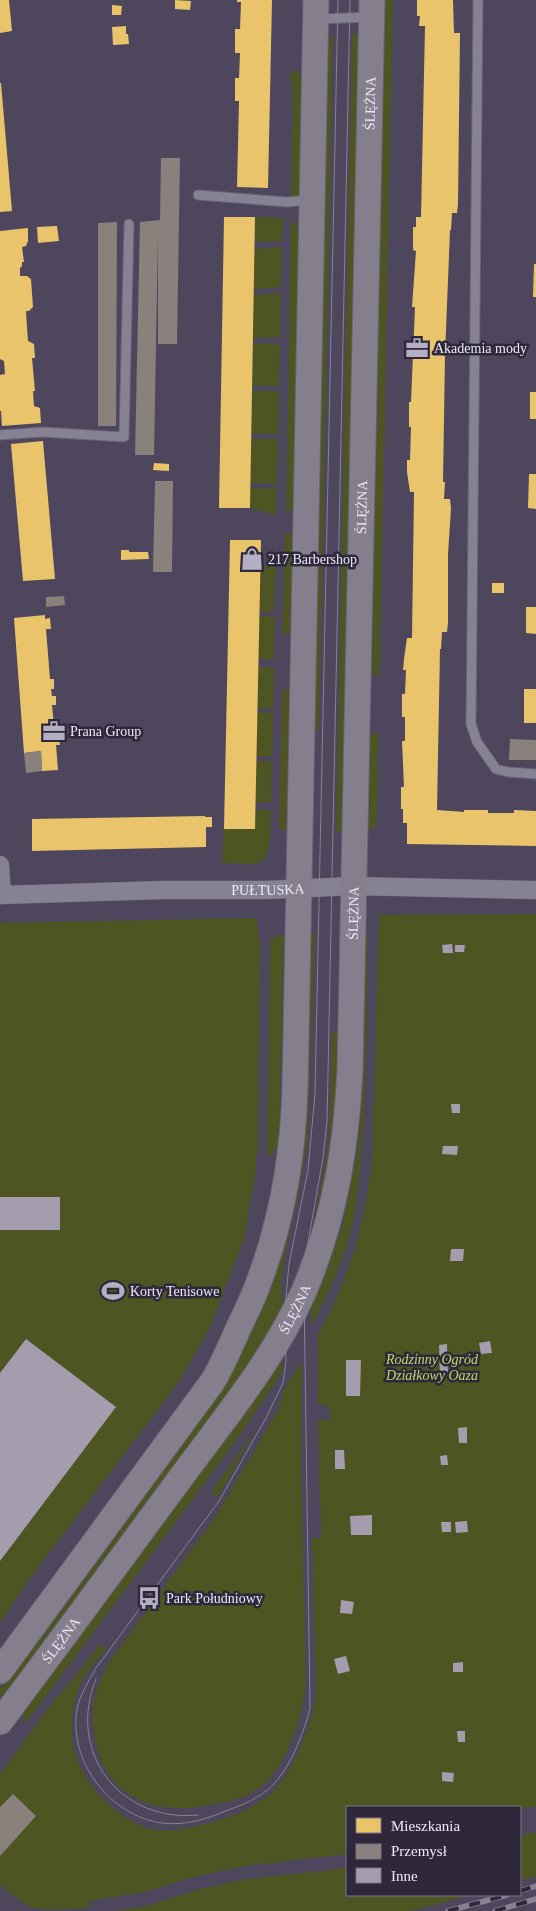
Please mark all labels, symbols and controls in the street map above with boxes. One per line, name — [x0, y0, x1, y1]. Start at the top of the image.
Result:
street label: ŚLĘŻNA — [361, 75, 378, 130]
office icon: Akademia mody — [404, 335, 430, 361]
place label: Akademia mody — [434, 341, 527, 356]
street label: ŚLĘŻNA — [353, 479, 370, 534]
shop icon: 217 Barbershop — [239, 546, 265, 572]
place label: 217 Barbershop — [268, 552, 357, 567]
office icon: Prana Group — [41, 718, 67, 744]
place label: Prana Group — [70, 724, 141, 739]
street label: PUŁTUSKA — [231, 881, 306, 898]
street label: ŚLĘŻNA — [344, 885, 361, 940]
sports icon: Korty Tenisowe — [100, 1278, 126, 1304]
street label: ŚLĘŻNA — [275, 1281, 314, 1337]
place label: Korty Tenisowe — [130, 1284, 219, 1299]
park label: Rodzinny Ogród Działkowy Oaza — [385, 1352, 479, 1383]
bus stop icon: Park Południowy — [136, 1585, 162, 1611]
place label: Park Południowy — [166, 1591, 263, 1606]
street label: ŚLĘŻNA — [38, 1613, 83, 1666]
legend — [346, 1806, 521, 1896]
text: Mieszkania — [391, 1818, 460, 1834]
text: Przemysł — [391, 1843, 448, 1859]
text: Inne — [391, 1868, 418, 1884]

